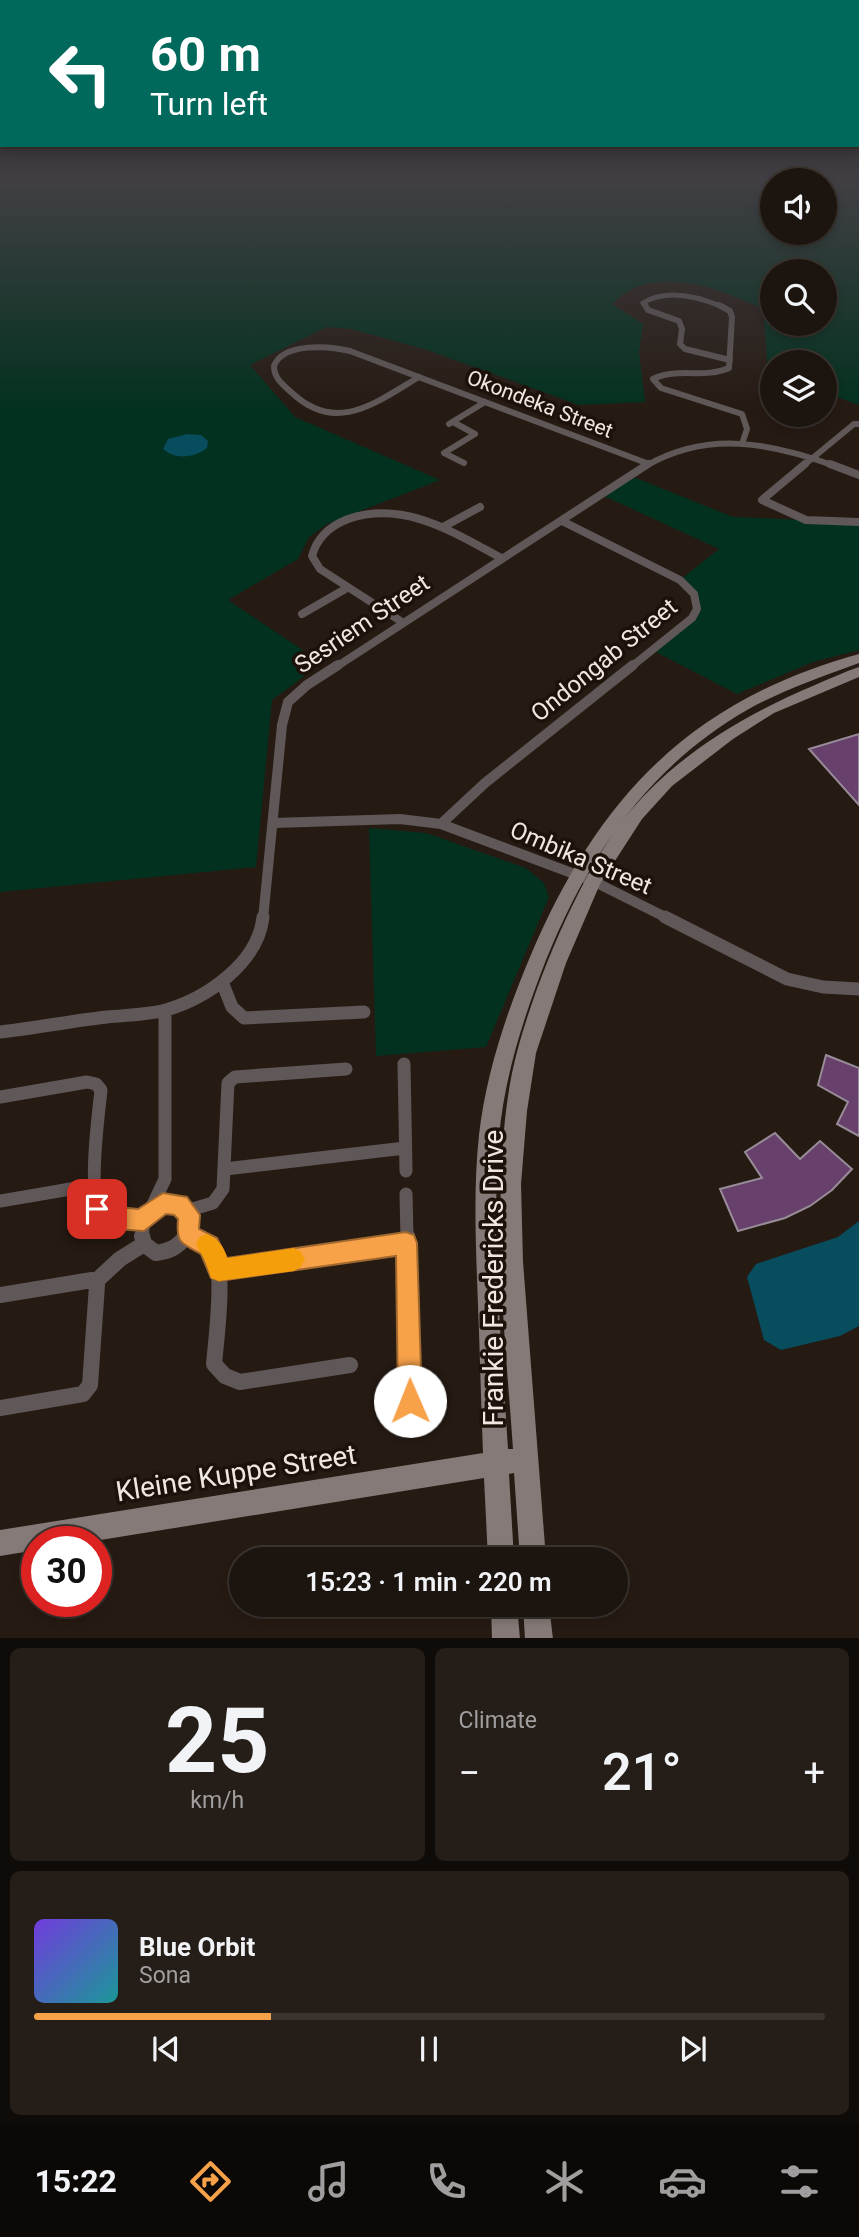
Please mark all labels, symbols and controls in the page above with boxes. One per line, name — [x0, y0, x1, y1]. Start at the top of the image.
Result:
text: 60 m — [150, 26, 261, 83]
icon: left — [35, 28, 126, 119]
text: Turn left — [150, 85, 268, 123]
map controls — [760, 168, 837, 427]
button: sound — [760, 168, 837, 245]
button: search — [760, 259, 837, 336]
button: layers — [760, 350, 837, 427]
street label: Okondeka Street — [464, 365, 616, 443]
street label: Sesriem Street — [289, 569, 435, 679]
street label: Ondongab Street — [525, 593, 683, 727]
street label: Ombika Street — [506, 816, 656, 901]
street label: Frankie Fredericks Drive — [477, 1130, 510, 1426]
pin — [67, 1179, 127, 1239]
icon: arrive — [78, 1190, 116, 1228]
position arrow — [373, 1364, 447, 1438]
street label: Kleine Kuppe Street — [113, 1438, 359, 1508]
speed limit sign: 30 — [21, 1526, 112, 1617]
text: 15:23 · 1 min · 220 m — [305, 1567, 552, 1597]
text: 25 — [165, 1688, 269, 1794]
text: Climate — [459, 1707, 537, 1734]
text: 21° — [602, 1742, 682, 1803]
text: − — [459, 1751, 480, 1795]
text: + — [803, 1751, 825, 1795]
text: km/h — [190, 1787, 244, 1814]
text: Blue Orbit — [139, 1932, 255, 1962]
text: Sona — [139, 1962, 191, 1989]
icon: previous — [147, 2030, 185, 2068]
icon: pause — [410, 2030, 448, 2068]
icon: next — [674, 2030, 712, 2068]
icon: directions — [186, 2157, 235, 2206]
icon: music — [304, 2157, 353, 2206]
icon: phone — [422, 2157, 471, 2206]
icon: climate — [540, 2157, 589, 2206]
icon: car — [658, 2157, 707, 2206]
icon: filters — [775, 2157, 824, 2206]
text: 15:22 — [34, 2162, 117, 2200]

